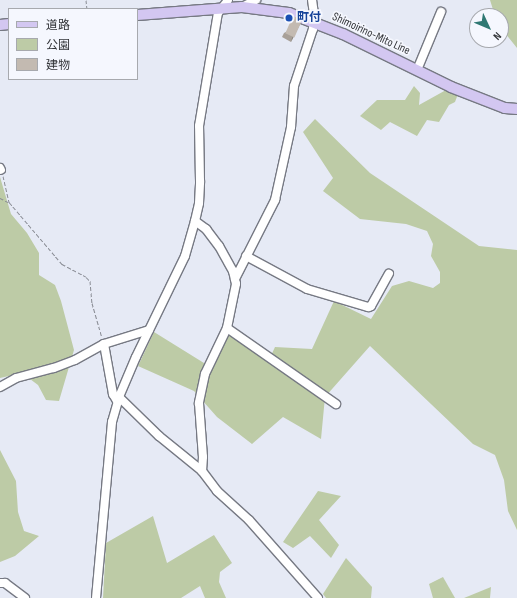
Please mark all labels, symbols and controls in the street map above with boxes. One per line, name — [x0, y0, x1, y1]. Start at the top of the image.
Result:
legend — [8, 8, 138, 80]
north arrow — [469, 8, 509, 48]
street label: Shimoirino-Mito Line — [330, 10, 412, 58]
place label: 町付 — [297, 11, 321, 25]
marker: 町付 — [284, 13, 294, 23]
text: 道路 — [46, 18, 70, 33]
text: N — [491, 29, 504, 43]
text: 公園 — [46, 38, 70, 53]
text: 建物 — [46, 58, 70, 73]

